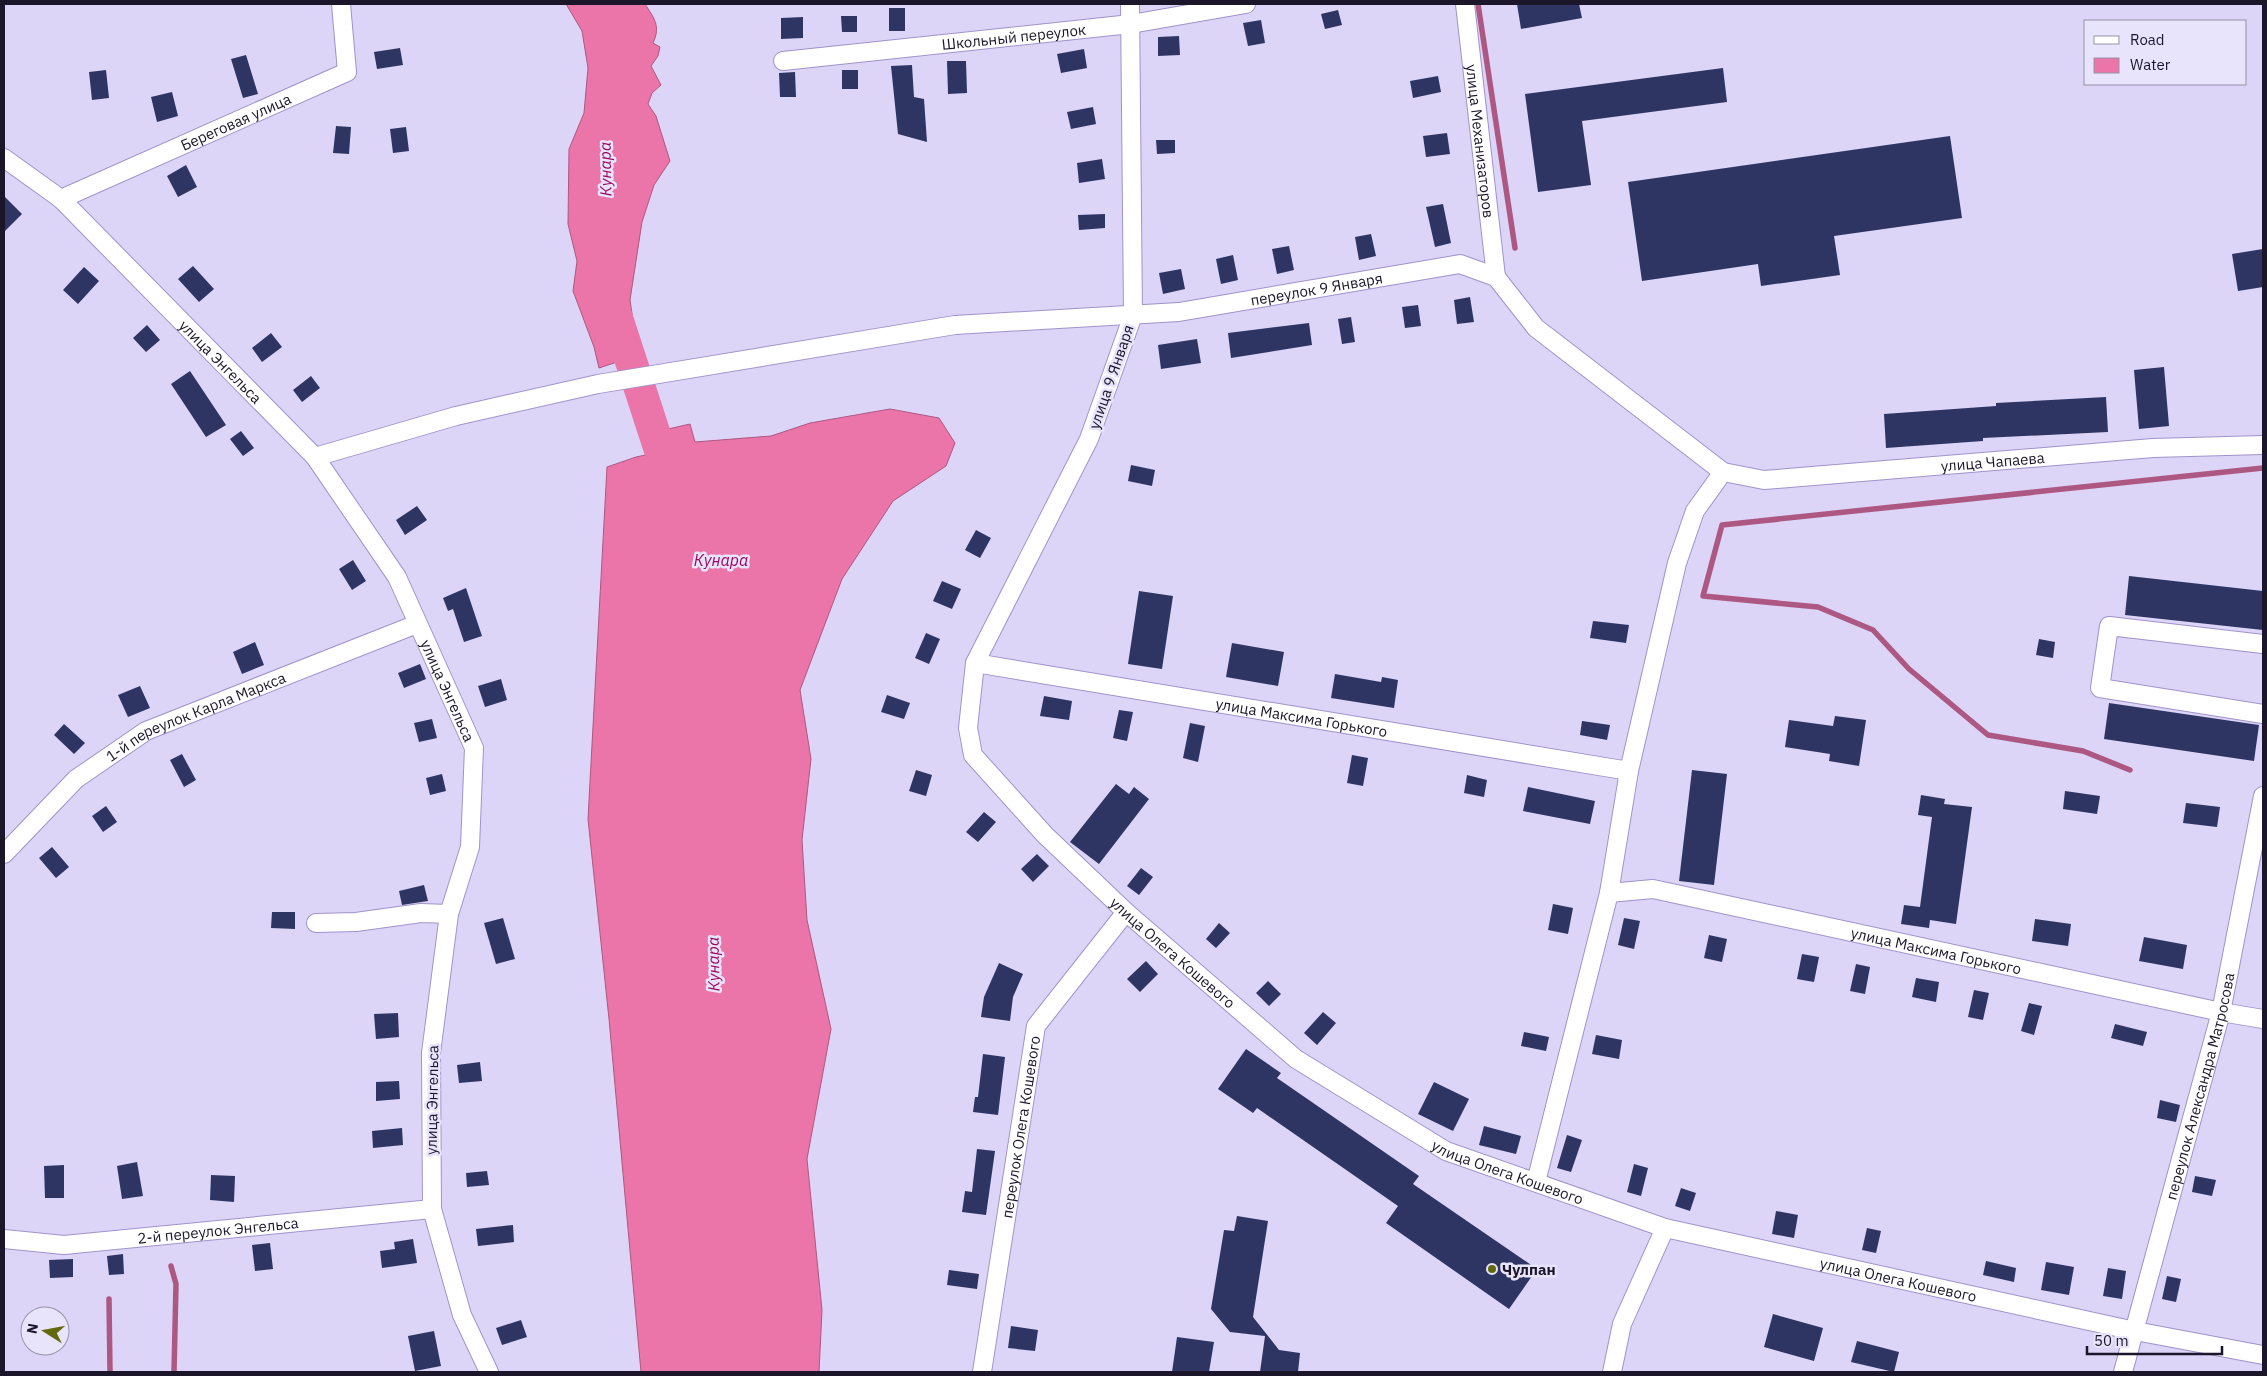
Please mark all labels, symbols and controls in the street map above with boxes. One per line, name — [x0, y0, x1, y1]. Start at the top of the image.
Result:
street label: Школьный переулок — [940, 19, 1087, 54]
legend — [2084, 20, 2247, 85]
text: Road — [2130, 30, 2165, 49]
text: Water — [2130, 55, 2171, 74]
street label: улица Механизаторов — [1462, 63, 1499, 219]
street label: Береговая улица — [177, 89, 294, 154]
water label: Кунара — [595, 142, 615, 196]
street label: переулок 9 Января — [1249, 268, 1384, 309]
street label: улица Энгельса — [176, 316, 266, 407]
street label: улица 9 Января — [1084, 322, 1138, 432]
street label: улица Чапаева — [1940, 447, 2045, 475]
water label: Кунара — [694, 550, 748, 570]
street label: улица Энгельса — [417, 636, 479, 744]
street label: 1-й переулок Карла Маркса — [102, 667, 288, 765]
street label: улица Максима Горького — [1214, 693, 1389, 740]
street label: улица Олега Кошевого — [1106, 893, 1239, 1012]
street label: улица Максима Горького — [1849, 923, 2023, 978]
water label: Кунара — [703, 937, 723, 991]
street label: переулок Александра Матросова — [2161, 971, 2238, 1202]
street label: переулок Олега Кошевого — [997, 1034, 1044, 1220]
street label: улица Энгельса — [422, 1045, 442, 1155]
street label: улица Олега Кошевого — [1428, 1135, 1586, 1208]
street label: 2-й переулок Энгельса — [137, 1213, 299, 1247]
street label: улица Олега Кошевого — [1818, 1253, 1979, 1306]
place label: Чулпан — [1502, 1260, 1556, 1279]
marker: Чулпан — [1486, 1263, 1498, 1275]
north arrow — [20, 1306, 70, 1356]
text: N — [22, 1322, 42, 1335]
scale bar — [2087, 1324, 2222, 1356]
text: 50 m — [2094, 1331, 2129, 1350]

